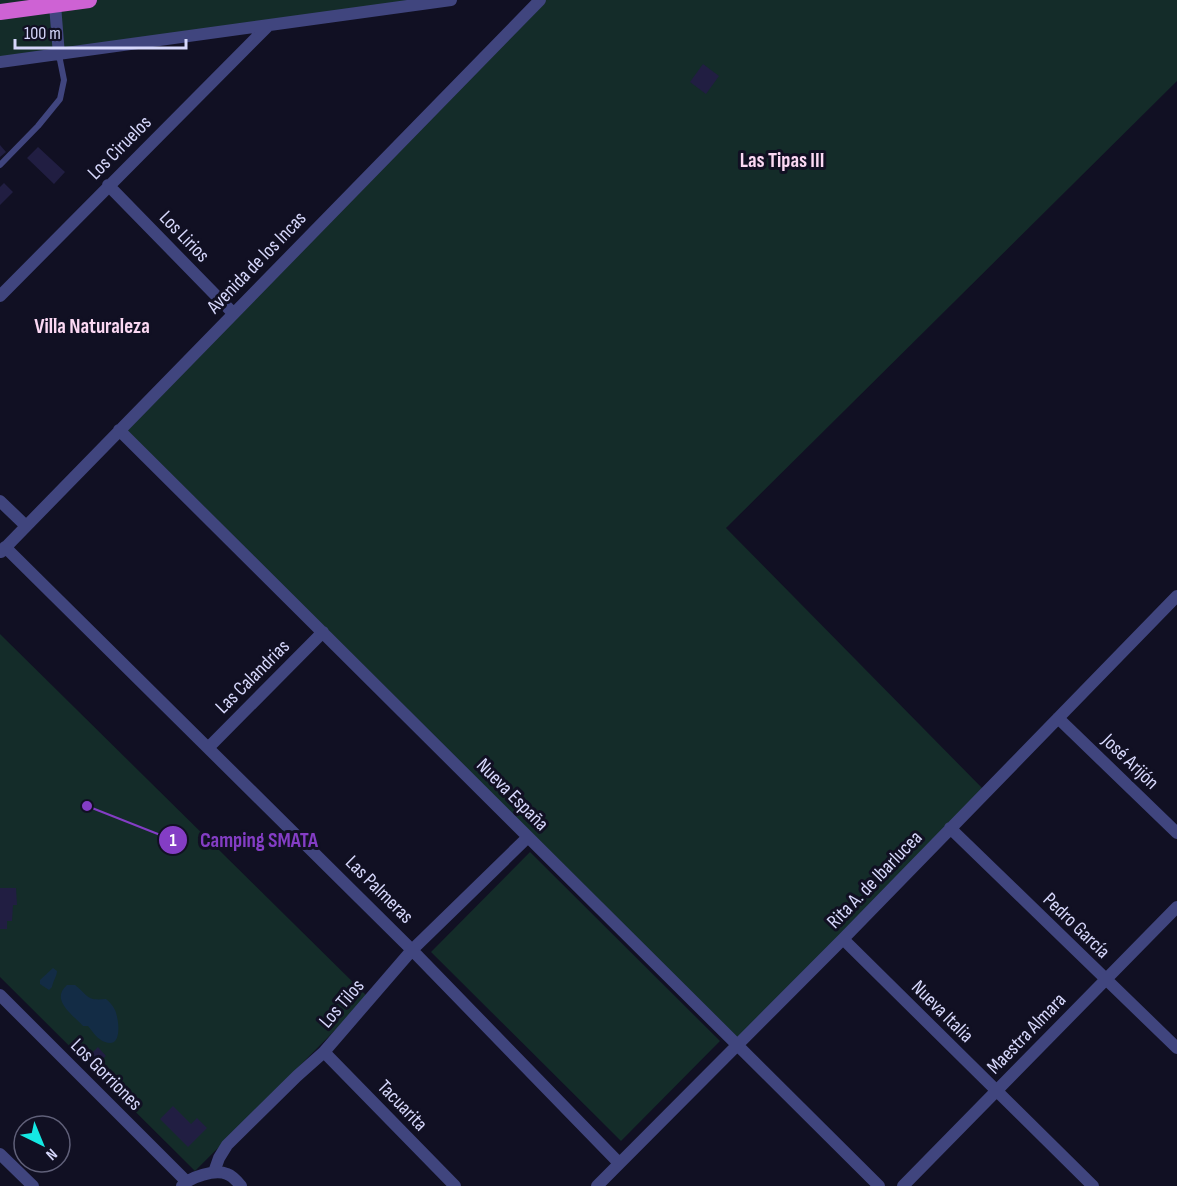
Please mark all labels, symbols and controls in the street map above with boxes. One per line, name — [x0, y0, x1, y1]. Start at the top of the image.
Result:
scale bar — [15, 12, 186, 50]
text: 100 m — [24, 23, 61, 44]
street label: Los Ciruelos — [83, 111, 157, 185]
district label: Las Tipas III — [740, 148, 824, 173]
street label: Los Lirios — [154, 206, 214, 267]
street label: Avenida de los Incas — [201, 207, 311, 319]
district label: Villa Naturaleza — [34, 314, 150, 339]
street label: Las Calandrias — [211, 635, 295, 719]
street label: José Arijón — [1096, 728, 1164, 795]
street label: Nueva España — [471, 754, 553, 836]
callout: Camping SMATA — [158, 820, 330, 859]
street label: Rita A. de Ibarlucea — [822, 826, 927, 934]
text: Camping SMATA — [200, 828, 319, 853]
text: 1 — [169, 830, 177, 851]
street label: Las Palmeras — [340, 851, 418, 929]
street label: Pedro García — [1038, 888, 1115, 964]
street label: Los Tilos — [314, 974, 369, 1033]
street label: Nueva Italia — [906, 976, 978, 1048]
street label: Maestra Almara — [982, 988, 1071, 1079]
street label: Los Gorriones — [65, 1034, 147, 1116]
street label: Tacuarita — [372, 1075, 432, 1136]
north arrow — [12, 1114, 72, 1174]
text: N — [42, 1144, 61, 1164]

